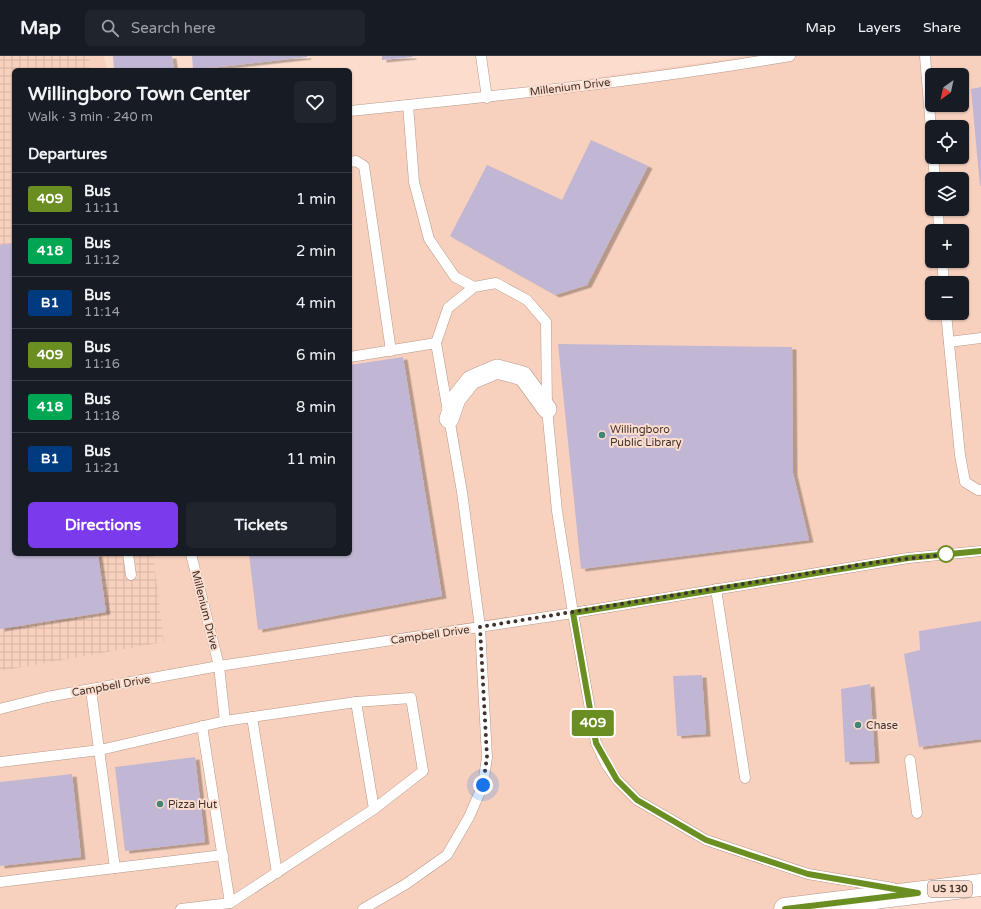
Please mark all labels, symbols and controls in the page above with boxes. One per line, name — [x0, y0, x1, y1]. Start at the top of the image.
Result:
search box — [85, 10, 365, 46]
text: Map — [20, 17, 61, 39]
icon: search — [99, 17, 121, 39]
text: Search here — [131, 19, 215, 37]
text: Map — [806, 19, 836, 36]
text: Layers — [858, 19, 901, 36]
text: Share — [923, 19, 961, 36]
north arrow — [925, 68, 969, 112]
map controls — [925, 68, 969, 320]
street label: Millenium Drive — [529, 76, 611, 98]
button: heart — [294, 81, 336, 123]
text: Willingboro Town Center — [28, 83, 250, 105]
text: Walk · 3 min · 240 m — [28, 109, 153, 125]
button: locate — [925, 120, 969, 164]
text: Departures — [28, 145, 107, 163]
button: layers — [925, 172, 969, 216]
text: Bus — [84, 182, 111, 200]
text: 409 — [37, 190, 63, 207]
text: 1 min — [296, 190, 336, 208]
text: 11:11 — [84, 200, 120, 216]
button: + — [925, 224, 969, 268]
text: Bus — [84, 234, 111, 252]
text: 418 — [37, 242, 63, 259]
text: 2 min — [296, 242, 336, 260]
text: 11:12 — [84, 252, 120, 268]
button: − — [925, 276, 969, 320]
text: Bus — [84, 286, 111, 304]
text: B1 — [41, 294, 59, 311]
text: 4 min — [296, 294, 336, 312]
text: 11:14 — [84, 304, 120, 320]
text: Bus — [84, 338, 111, 356]
text: 409 — [37, 346, 63, 363]
text: 6 min — [296, 346, 336, 364]
text: 11:16 — [84, 356, 120, 372]
text: Bus — [84, 390, 111, 408]
text: 418 — [37, 398, 63, 415]
text: 8 min — [296, 398, 336, 416]
text: 11:18 — [84, 408, 120, 424]
place label: Willingboro Public Library — [610, 423, 682, 449]
marker: Willingboro Public Library — [597, 430, 607, 440]
text: Bus — [84, 442, 111, 460]
text: B1 — [41, 450, 59, 467]
text: 11 min — [287, 450, 336, 468]
text: 11:21 — [84, 460, 120, 476]
button: Directions — [28, 502, 178, 548]
button: Tickets — [186, 502, 336, 548]
unlabelled marker — [937, 545, 955, 563]
street label: Millenium Drive — [189, 569, 221, 651]
street label: Campbell Drive — [390, 623, 470, 647]
street label: Campbell Drive — [71, 673, 151, 699]
line badge: 409 — [570, 710, 616, 736]
text: 409 — [580, 714, 606, 731]
place label: Chase — [866, 719, 898, 732]
marker: Chase — [853, 720, 863, 730]
your location — [473, 775, 493, 795]
place label: Pizza Hut — [168, 798, 217, 811]
marker: Pizza Hut — [155, 799, 165, 809]
road number: US 130 — [928, 881, 972, 897]

